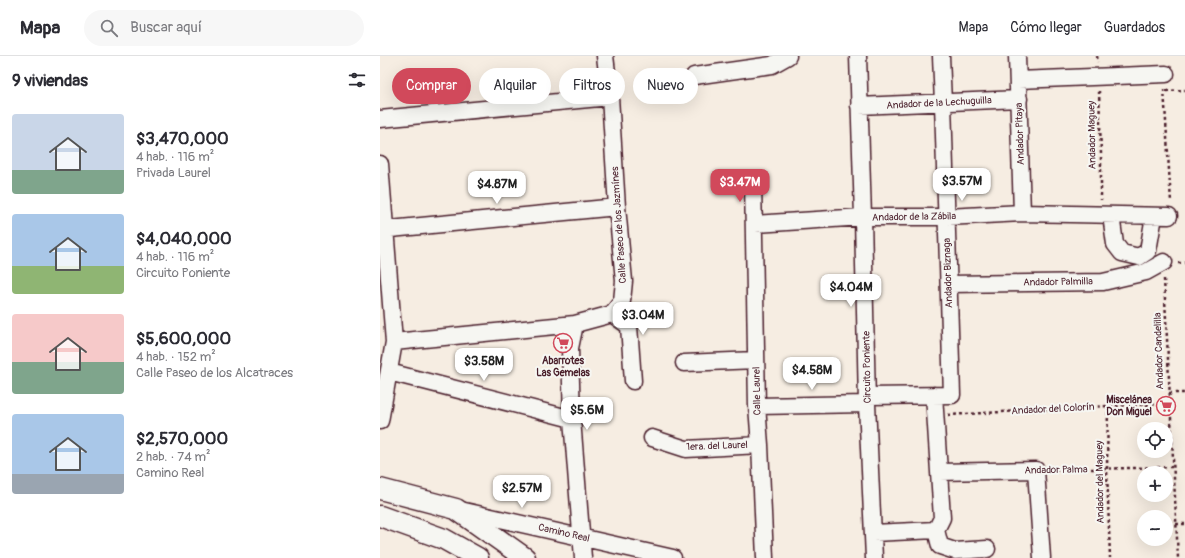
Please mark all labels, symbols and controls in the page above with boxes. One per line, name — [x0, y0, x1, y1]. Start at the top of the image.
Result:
search box — [84, 10, 364, 46]
text: Mapa — [20, 16, 60, 40]
icon: search — [98, 17, 120, 39]
text: Buscar aquí — [130, 18, 202, 37]
text: Mapa — [959, 19, 988, 36]
text: Cómo llegar — [1010, 19, 1082, 36]
text: Guardados — [1104, 19, 1165, 36]
chip: Comprar — [392, 68, 471, 104]
chip: Alquilar — [479, 68, 551, 104]
chip: Filtros — [559, 68, 625, 104]
chip: Nuevo — [633, 68, 698, 104]
icon: filters — [346, 69, 368, 91]
text: 9 viviendas — [12, 70, 88, 91]
street label: Andador de la Lechuguilla — [886, 94, 992, 112]
street label: Andador Maguey — [1085, 100, 1099, 169]
street label: Andador Pitaya — [1013, 102, 1027, 165]
text: $3,470,000 — [136, 128, 229, 149]
icon: home — [44, 130, 92, 178]
text: 4 hab. · 116 m² — [136, 149, 214, 165]
text: Privada Laurel — [136, 165, 211, 181]
street label: Calle Paseo de los Jazmínes — [609, 166, 629, 284]
pin: $3.57M — [929, 168, 995, 202]
pin: $3.47M — [707, 169, 773, 203]
pin: $4.87M — [464, 171, 530, 205]
text: $3.57M — [942, 173, 982, 189]
text: $3.47M — [720, 174, 760, 190]
text: $4.87M — [477, 176, 517, 192]
street label: Andador de la Zábila — [872, 210, 956, 224]
text: $4,040,000 — [136, 228, 232, 249]
icon: home — [44, 230, 92, 278]
street label: Andador Biznaga — [941, 237, 955, 308]
text: 4 hab. · 116 m² — [136, 249, 214, 265]
text: Circuito Poniente — [136, 265, 230, 281]
pin: $4.04M — [818, 274, 884, 308]
street label: Andador Palmilla — [1023, 275, 1093, 289]
text: $4.04M — [829, 279, 873, 295]
pin: $3.04M — [610, 302, 676, 336]
text: $3.04M — [622, 307, 664, 323]
street label: Andador Candelilla — [1152, 312, 1166, 390]
text: $5,600,000 — [136, 328, 231, 349]
icon: home — [44, 330, 92, 378]
street label: Circuito Poniente — [860, 331, 874, 403]
supermarket icon: Abarrotes Las Gemelas — [552, 332, 574, 354]
pin: $3.58M — [451, 348, 517, 382]
text: 4 hab. · 152 m² — [136, 349, 216, 365]
text: $3.58M — [464, 353, 504, 369]
place label: Abarrotes Las Gemelas — [536, 355, 590, 379]
pin: $4.58M — [779, 357, 845, 391]
text: $4.58M — [792, 362, 832, 378]
text: Calle Paseo de los Alcatraces — [136, 365, 293, 381]
street label: Calle Laurel — [751, 367, 763, 415]
place label: Miscelánea Don Miguel — [1106, 394, 1152, 418]
supermarket icon: Miscelánea Don Miguel — [1155, 395, 1177, 417]
pin: $5.6M — [559, 397, 615, 431]
street label: Andador del Colorín — [1011, 401, 1095, 417]
text: $5.6M — [570, 402, 604, 418]
map controls — [1137, 422, 1173, 546]
button: locate — [1137, 422, 1173, 458]
text: $2,570,000 — [136, 428, 228, 449]
icon: home — [44, 430, 92, 478]
street label: 1era. del Laurel — [686, 439, 748, 453]
street label: Andador del Maguey — [1093, 440, 1107, 524]
text: 2 hab. · 74 m² — [136, 449, 211, 465]
street label: Andador Palma — [1024, 463, 1088, 477]
text: Camino Real — [136, 465, 204, 481]
button: + — [1137, 466, 1173, 502]
pin: $2.57M — [489, 475, 555, 509]
text: $2.57M — [502, 480, 542, 496]
button: − — [1137, 510, 1173, 546]
street label: Camino Real — [537, 521, 591, 545]

